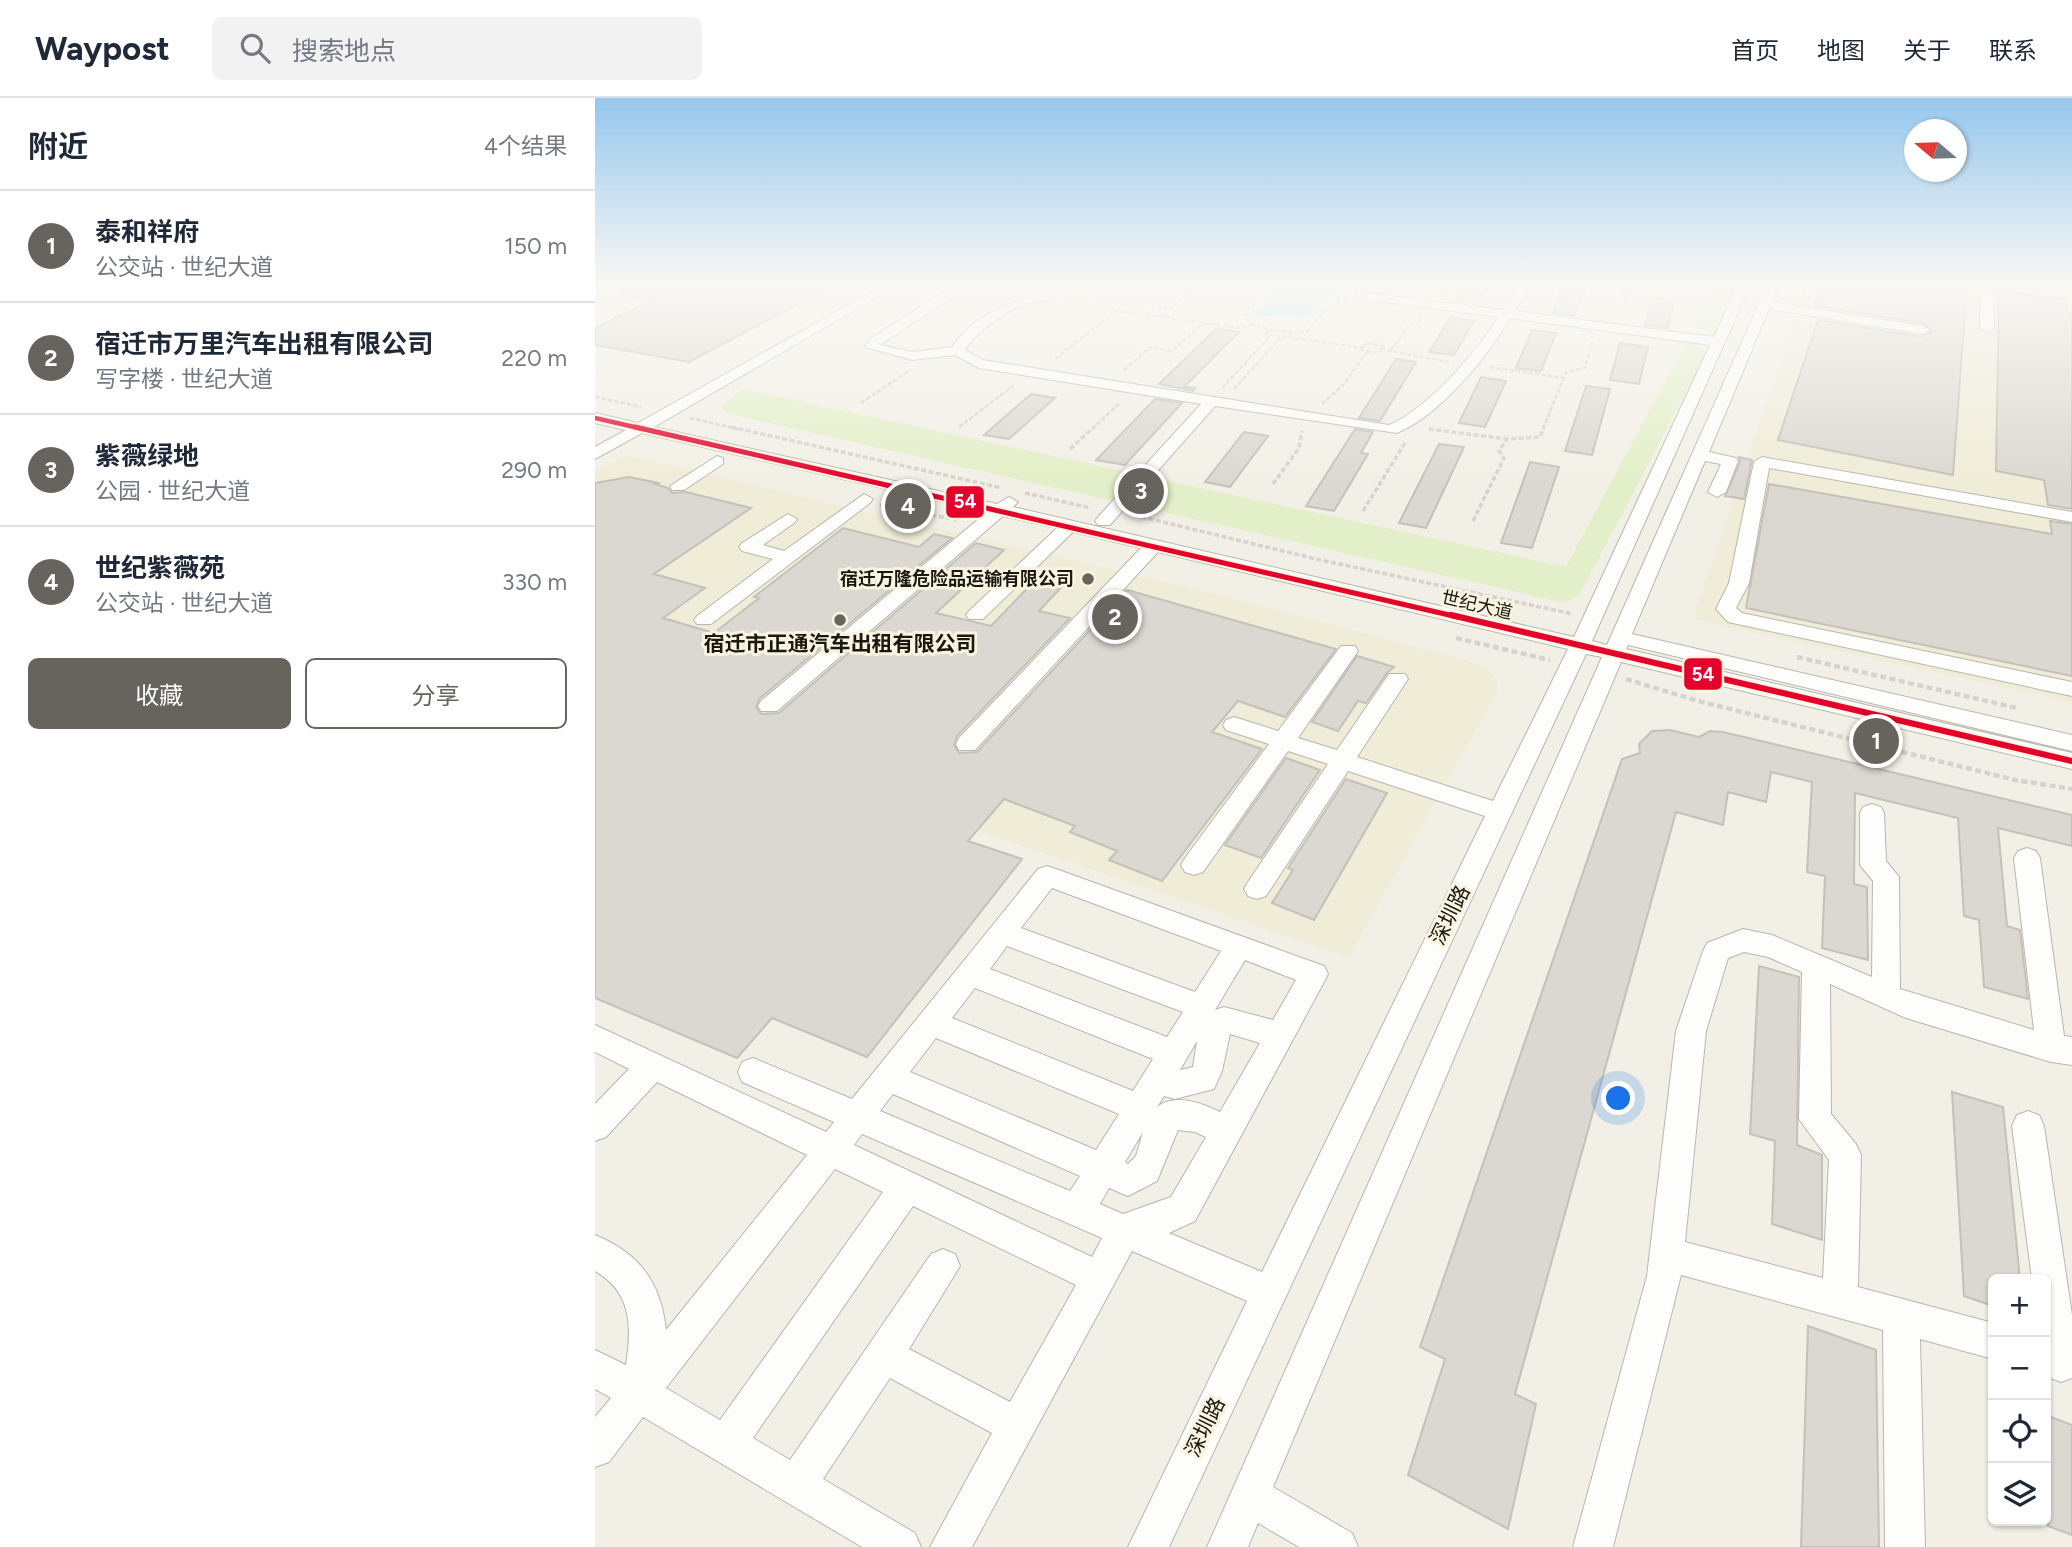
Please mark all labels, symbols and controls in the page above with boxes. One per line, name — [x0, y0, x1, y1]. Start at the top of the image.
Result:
search box — [212, 17, 702, 80]
text: Waypost — [35, 29, 170, 68]
icon: search — [236, 29, 274, 67]
text: 搜索地点 — [292, 35, 396, 67]
text: 首页 — [1731, 36, 1779, 65]
text: 地图 — [1817, 36, 1865, 65]
text: 关于 — [1903, 36, 1951, 65]
text: 联系 — [1989, 36, 2037, 65]
north arrow — [1904, 119, 1967, 182]
text: 附近 — [28, 128, 88, 165]
text: 4个结果 — [484, 132, 567, 160]
text: 泰和祥府 — [95, 216, 199, 248]
text: 1 — [46, 232, 56, 260]
text: 150 m — [504, 232, 567, 260]
text: 公交站 · 世纪大道 — [95, 253, 273, 281]
text: 宿迁市万里汽车出租有限公司 — [95, 328, 433, 360]
text: 2 — [44, 344, 58, 372]
text: 220 m — [501, 344, 567, 372]
text: 写字楼 · 世纪大道 — [95, 365, 273, 393]
text: 紫薇绿地 — [95, 440, 199, 472]
text: 3 — [45, 456, 57, 484]
text: 290 m — [501, 456, 567, 484]
pin: 3 — [1118, 465, 1164, 517]
text: 公园 · 世纪大道 — [95, 477, 250, 505]
pin: 4 — [885, 480, 931, 532]
line badge: 54 — [945, 485, 985, 519]
text: 54 — [953, 490, 977, 513]
text: 世纪紫薇苑 — [95, 552, 225, 584]
text: 4 — [44, 568, 58, 596]
text: 330 m — [502, 568, 567, 596]
place label: 宿迁万隆危险品运输有限公司 — [840, 568, 1074, 590]
marker: 宿迁万隆危险品运输有限公司 — [1080, 571, 1096, 587]
street label: 世纪大道 — [1439, 586, 1515, 624]
text: 公交站 · 世纪大道 — [95, 589, 273, 617]
pin: 2 — [1092, 591, 1138, 643]
marker: 宿迁市正通汽车出租有限公司 — [832, 612, 848, 628]
place label: 宿迁市正通汽车出租有限公司 — [704, 631, 977, 656]
line badge: 54 — [1683, 657, 1723, 691]
button: 收藏 — [28, 658, 291, 729]
button: 分享 — [305, 658, 567, 729]
text: 54 — [1691, 663, 1715, 686]
pin: 1 — [1853, 715, 1899, 767]
street label: 深圳路 — [1425, 881, 1475, 949]
your location — [1601, 1081, 1635, 1115]
map controls — [1988, 1274, 2051, 1526]
button: + — [1988, 1274, 2051, 1337]
button: − — [1988, 1337, 2051, 1400]
street label: 深圳路 — [1180, 1393, 1230, 1461]
button: locate — [1988, 1400, 2051, 1463]
button: layers — [1988, 1463, 2051, 1526]

